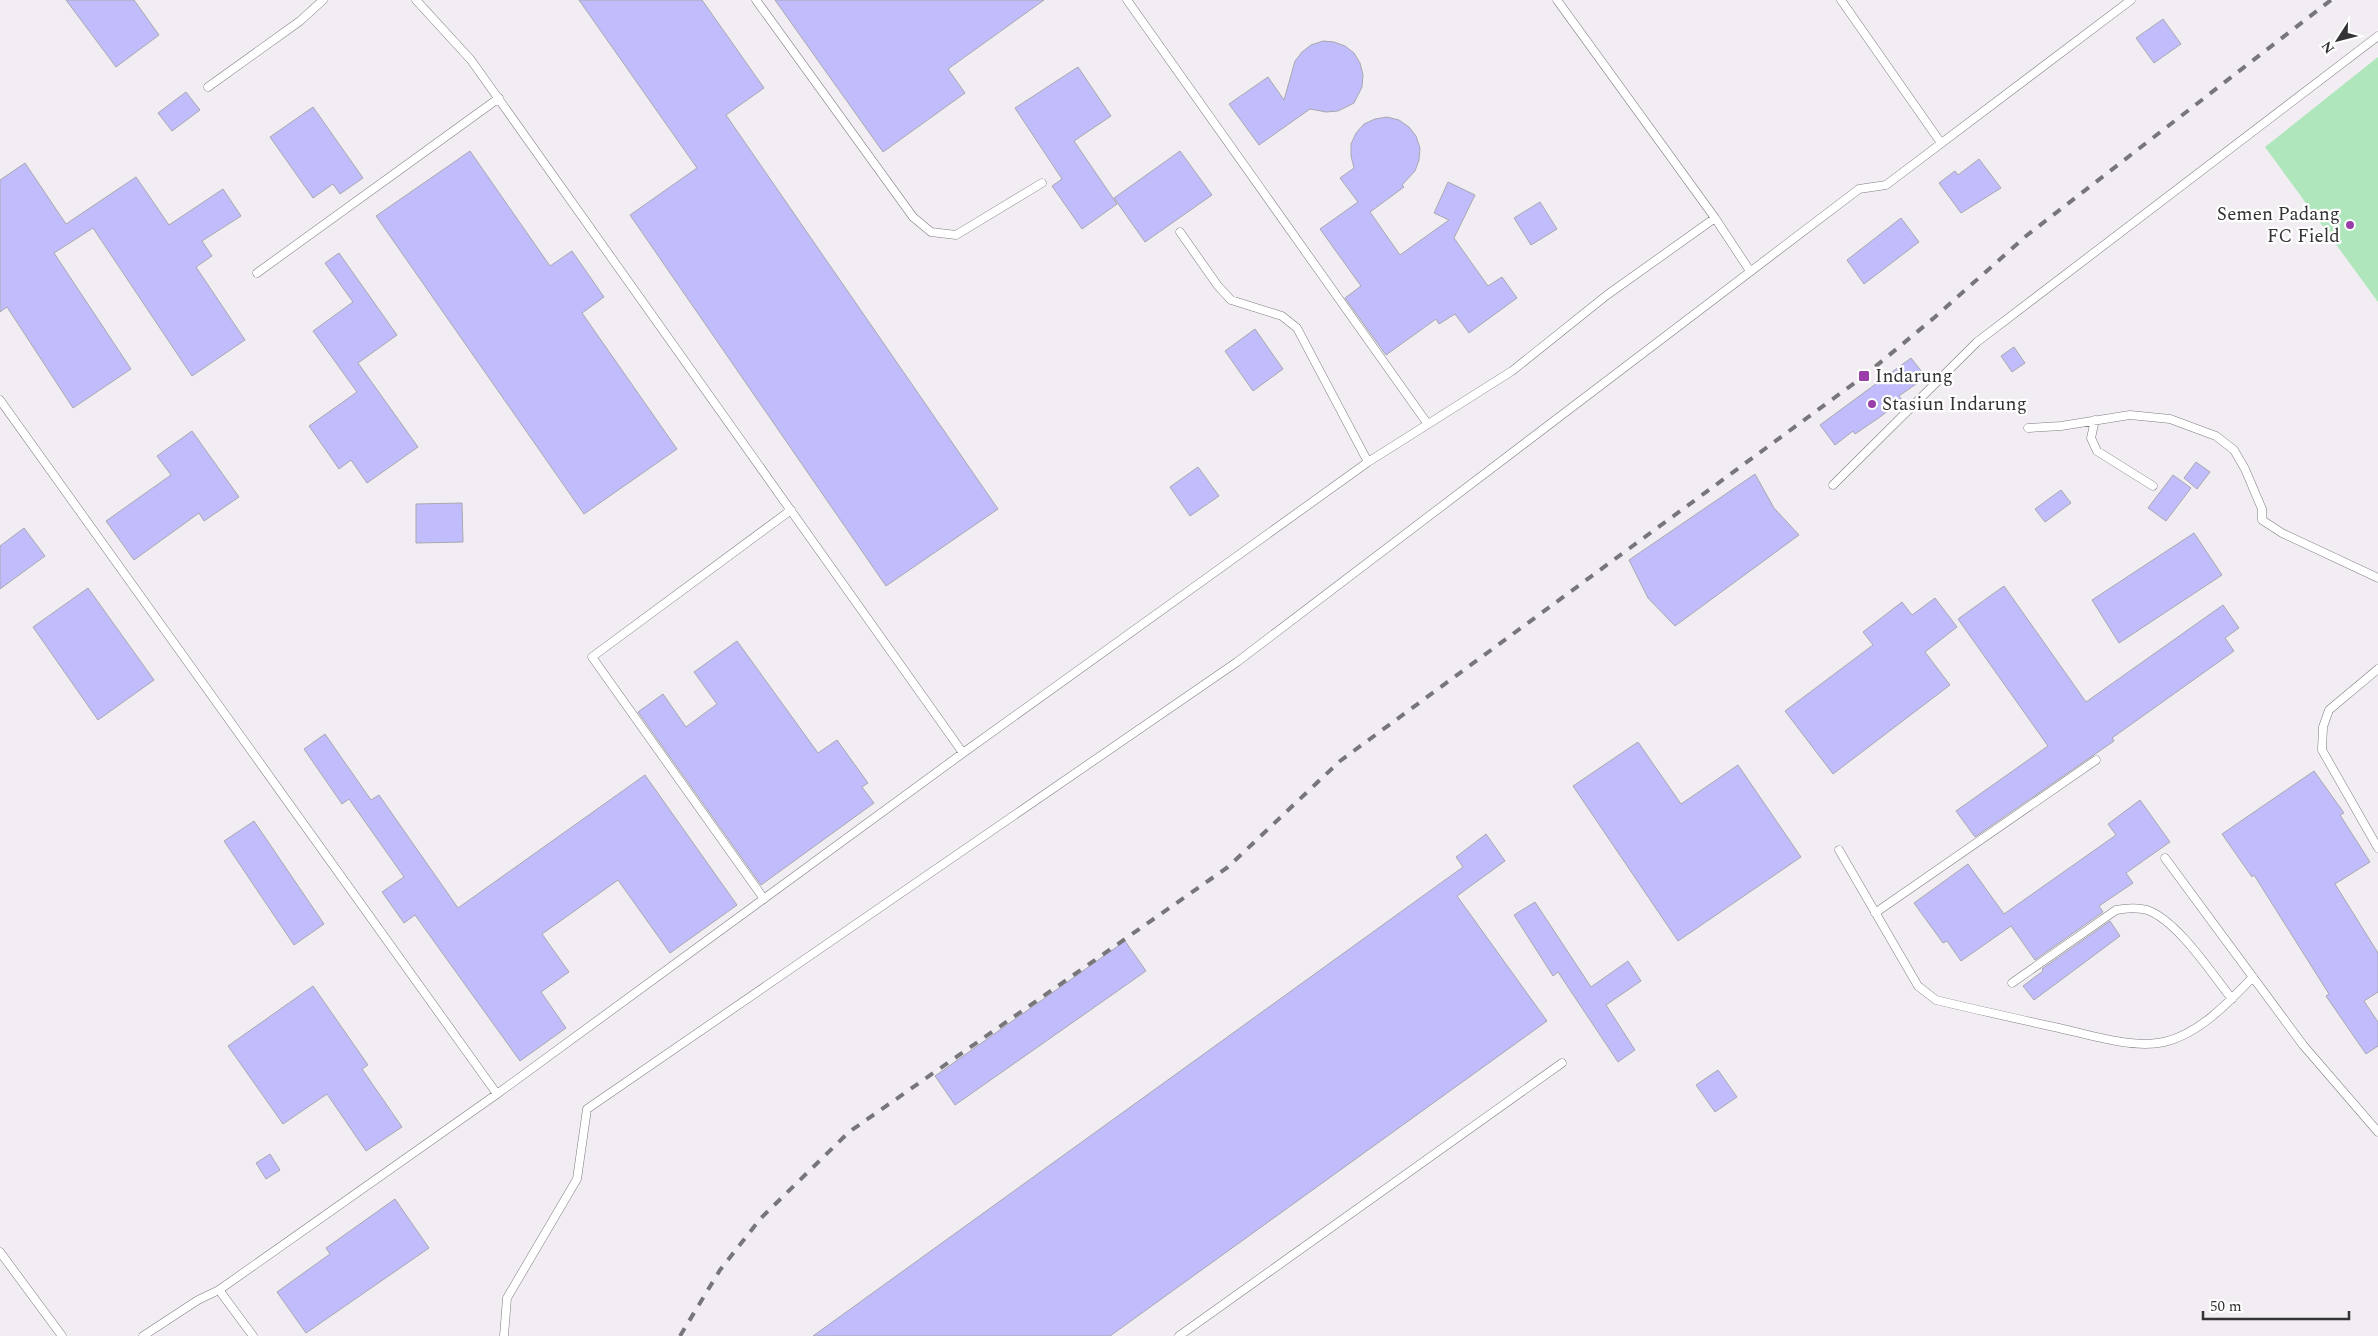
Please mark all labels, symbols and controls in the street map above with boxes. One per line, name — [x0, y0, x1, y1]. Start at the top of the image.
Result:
north arrow — [2313, 15, 2363, 65]
text: N — [2316, 37, 2340, 58]
place label: Semen Padang FC Field — [2217, 200, 2340, 251]
marker: Semen Padang FC Field — [2344, 219, 2356, 231]
place label: Indarung — [1875, 362, 1953, 391]
marker: Indarung — [1857, 369, 1871, 383]
place label: Stasiun Indarung — [1882, 390, 2027, 419]
marker: Stasiun Indarung — [1866, 398, 1878, 410]
scale bar — [2203, 1288, 2349, 1320]
text: 50 m — [2210, 1295, 2242, 1318]

